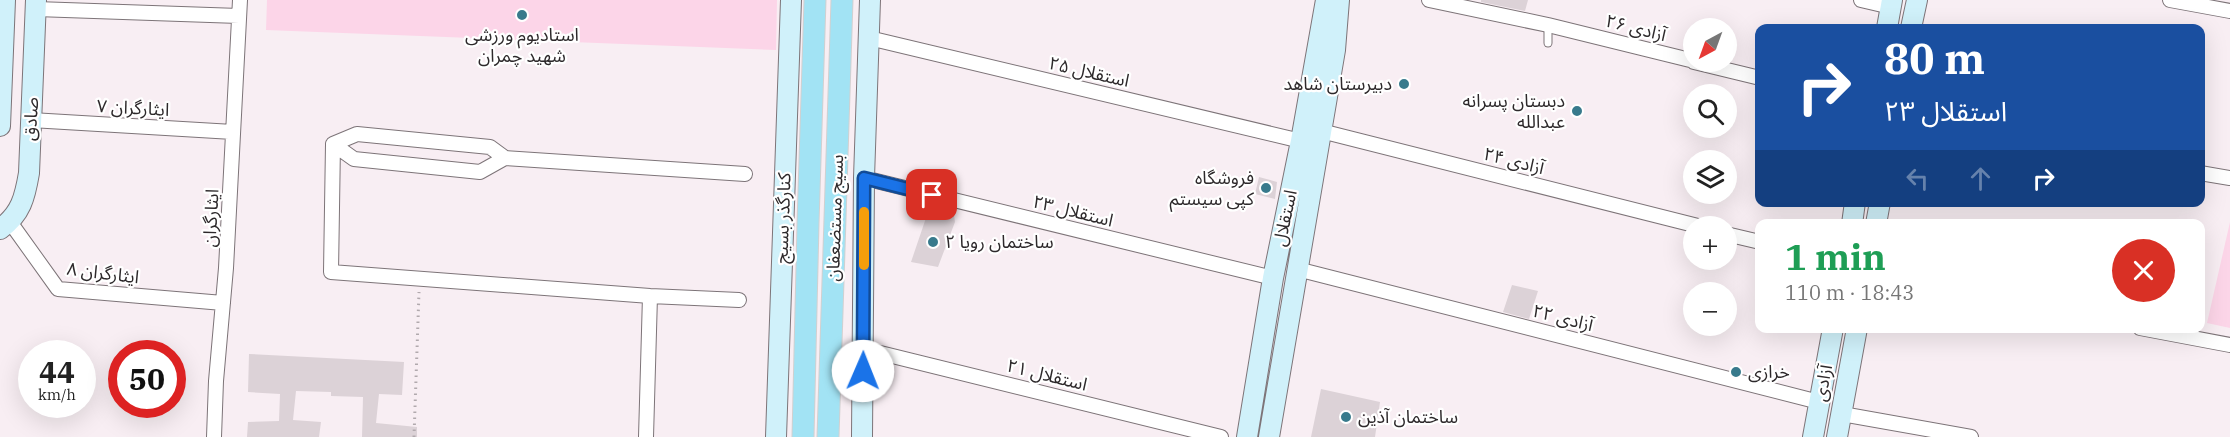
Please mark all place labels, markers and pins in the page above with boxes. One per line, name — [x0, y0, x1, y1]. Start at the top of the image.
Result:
marker: استادیوم ورزشی شهید چمران — [515, 8, 529, 22]
place label: استادیوم ورزشی شهید چمران — [465, 23, 579, 67]
place label: دبیرستان شاهد — [1283, 72, 1392, 95]
marker: دبیرستان شاهد — [1397, 77, 1411, 91]
place label: دبستان پسرانه عبدالله — [1463, 89, 1565, 133]
marker: دبستان پسرانه عبدالله — [1570, 104, 1584, 118]
place label: فروشگاه کپی سیستم — [1169, 166, 1255, 212]
pin — [906, 169, 957, 220]
marker: فروشگاه کپی سیستم — [1259, 181, 1273, 195]
place label: ساختمان رویا ۲ — [945, 230, 1054, 253]
marker: ساختمان رویا ۲ — [926, 235, 940, 249]
place label: خرازی — [1748, 360, 1790, 383]
marker: خرازی — [1729, 365, 1743, 379]
place label: ساختمان آذین — [1358, 405, 1458, 428]
marker: ساختمان آذین — [1339, 410, 1353, 424]

